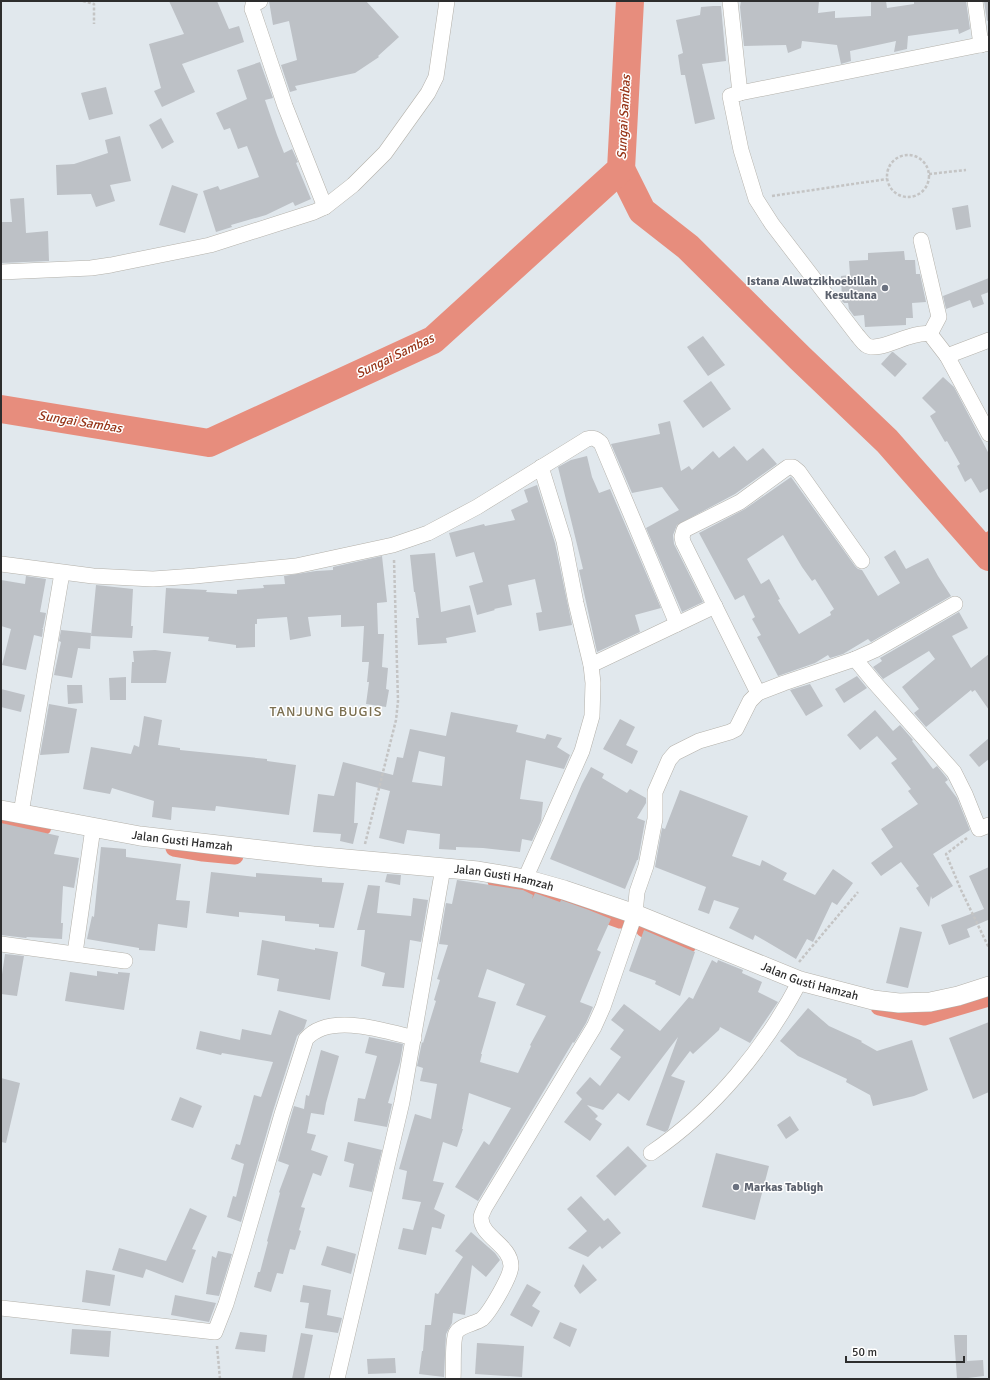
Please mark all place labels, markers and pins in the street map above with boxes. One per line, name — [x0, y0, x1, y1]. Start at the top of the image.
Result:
place label: Istana Alwatzikhoebillah Kesultana — [747, 274, 877, 303]
marker: Istana Alwatzikhoebillah Kesultana — [880, 283, 890, 293]
place label: Markas Tabligh — [744, 1180, 824, 1195]
marker: Markas Tabligh — [731, 1182, 741, 1192]

